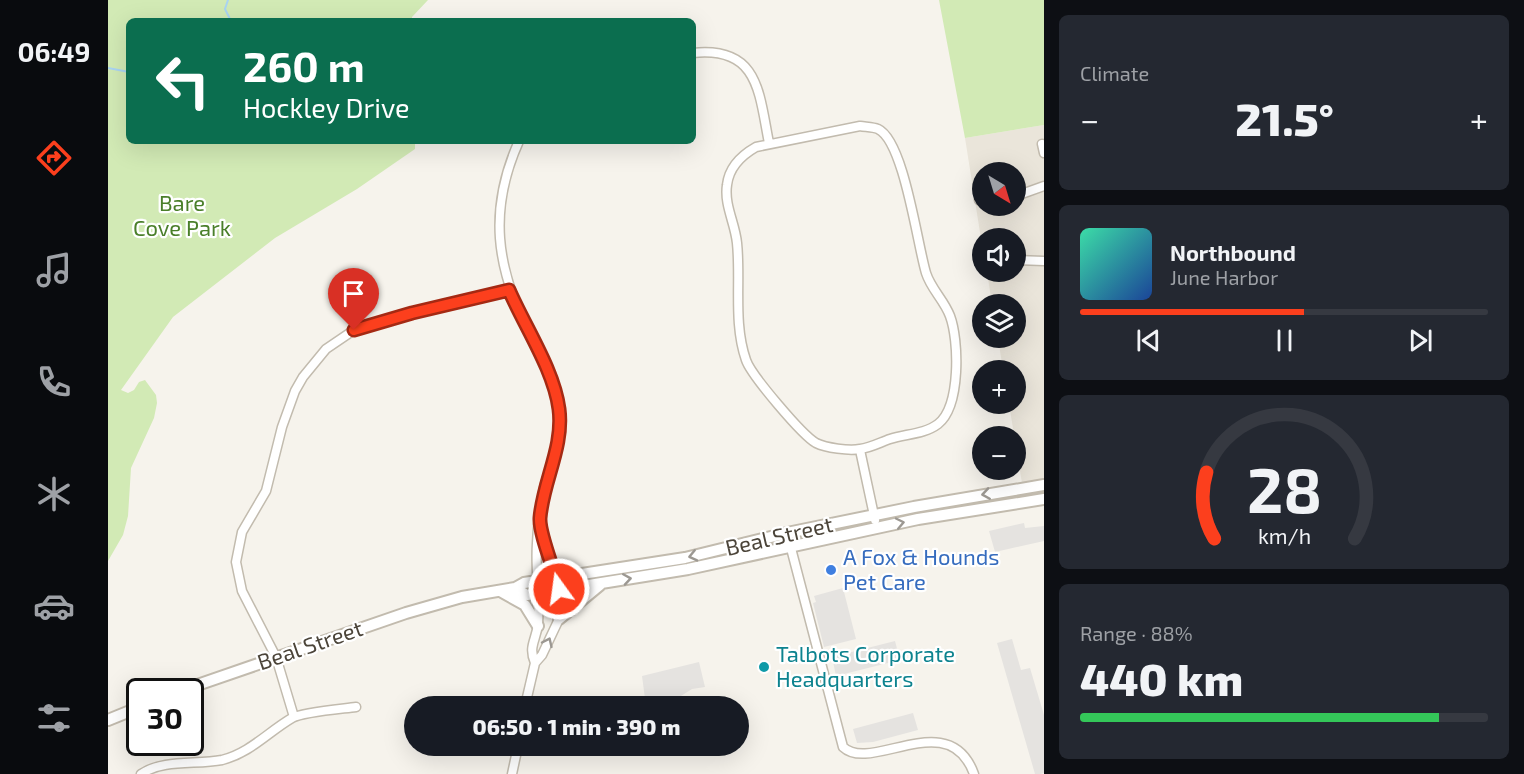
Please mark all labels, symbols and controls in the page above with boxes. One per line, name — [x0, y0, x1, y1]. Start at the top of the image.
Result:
text: 06:49 — [17, 35, 91, 67]
text: 260 m — [243, 40, 365, 90]
icon: left — [144, 42, 222, 120]
text: Climate — [1080, 61, 1149, 85]
text: Hockley Drive — [243, 91, 410, 123]
text: 21.5° — [1235, 91, 1334, 145]
text: − — [1080, 99, 1099, 139]
text: + — [1470, 99, 1488, 139]
icon: directions — [33, 137, 75, 179]
north arrow — [972, 162, 1026, 216]
map controls — [972, 162, 1026, 480]
park label: Bare Cove Park — [133, 189, 231, 240]
button: sound — [972, 228, 1026, 282]
text: Northbound — [1170, 239, 1296, 265]
icon: music — [33, 249, 75, 291]
text: June Harbor — [1170, 265, 1278, 289]
pin — [328, 268, 379, 330]
icon: arrive — [337, 277, 370, 310]
button: layers — [972, 294, 1026, 348]
icon: previous — [1132, 324, 1165, 357]
icon: pause — [1268, 324, 1301, 357]
icon: next — [1404, 324, 1437, 357]
button: + — [972, 360, 1026, 414]
icon: phone — [33, 361, 75, 403]
button: − — [972, 426, 1026, 480]
text: 28 — [1246, 451, 1322, 526]
icon: climate — [33, 473, 75, 515]
one-way arrow — [982, 488, 991, 500]
street label: Beal Street — [722, 510, 835, 560]
one-way arrow — [894, 517, 904, 530]
text: km/h — [1257, 523, 1311, 548]
place label: A Fox & Hounds Pet Care — [843, 543, 1000, 594]
one-way arrow — [688, 549, 698, 562]
position arrow — [527, 557, 591, 621]
marker: A Fox & Hounds Pet Care — [824, 563, 838, 577]
one-way arrow — [622, 574, 631, 586]
icon: car — [33, 585, 75, 627]
street label: Beal Street — [254, 614, 366, 674]
text: Range · 88% — [1080, 621, 1193, 645]
one-way arrow — [541, 638, 553, 649]
place label: Talbots Corporate Headquarters — [776, 640, 955, 691]
text: 440 km — [1080, 651, 1243, 705]
marker: Talbots Corporate Headquarters — [757, 660, 771, 674]
speed limit sign: 30 — [126, 678, 204, 756]
icon: filters — [33, 697, 75, 739]
text: 06:50 · 1 min · 390 m — [473, 713, 681, 739]

